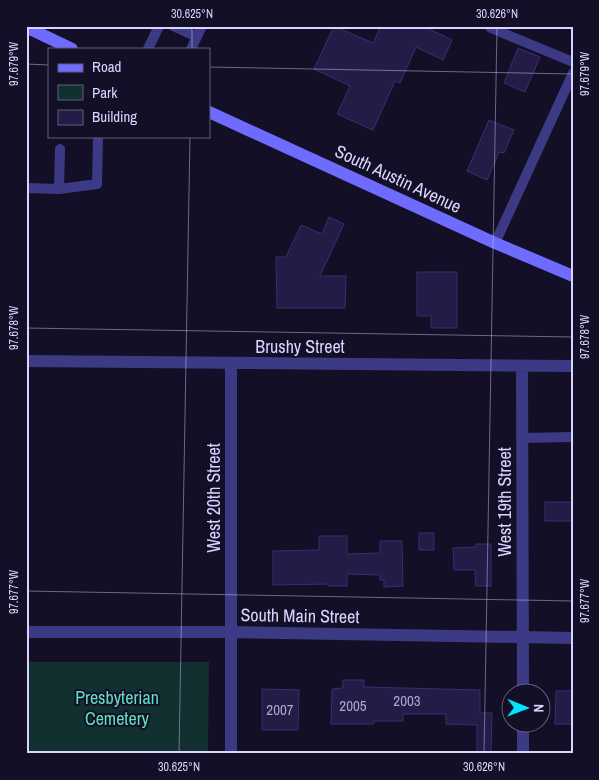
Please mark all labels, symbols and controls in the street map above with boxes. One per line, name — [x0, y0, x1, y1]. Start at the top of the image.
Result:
text: 30.625°N — [171, 6, 213, 22]
text: 30.626°N — [476, 6, 518, 22]
text: 97.679°W — [6, 41, 22, 86]
legend — [48, 48, 210, 138]
text: 97.679°W — [577, 51, 593, 96]
text: Road — [92, 56, 121, 77]
text: Park — [92, 82, 118, 103]
text: Building — [92, 106, 137, 127]
street label: South Austin Avenue — [331, 138, 465, 219]
text: 97.678°W — [6, 305, 22, 350]
text: 97.678°W — [577, 314, 593, 359]
street label: Brushy Street — [255, 334, 345, 359]
street label: West 20th Street — [201, 443, 226, 553]
street label: West 19th Street — [492, 447, 517, 557]
text: 97.677°W — [6, 569, 22, 614]
text: 97.677°W — [577, 578, 593, 623]
street label: South Main Street — [240, 602, 360, 629]
north arrow — [502, 682, 552, 732]
park label: Presbyterian Cemetery — [75, 685, 159, 731]
house number: 2003 — [393, 690, 421, 711]
house number: 2005 — [339, 695, 367, 716]
house number: 2007 — [266, 699, 294, 720]
text: N — [530, 704, 548, 713]
text: 30.625°N — [158, 759, 200, 775]
text: 30.626°N — [463, 759, 505, 775]

